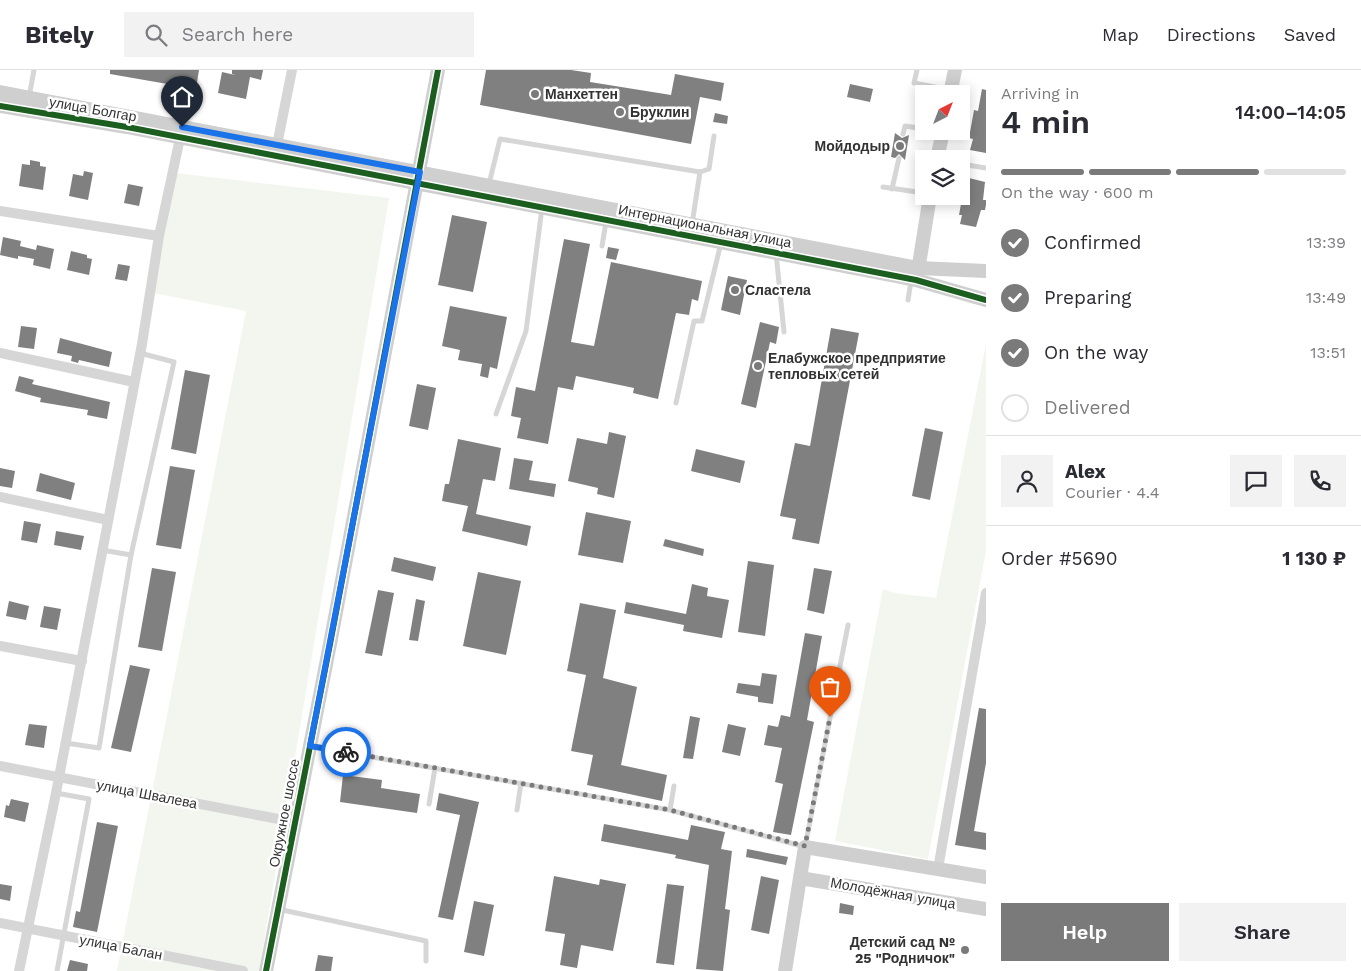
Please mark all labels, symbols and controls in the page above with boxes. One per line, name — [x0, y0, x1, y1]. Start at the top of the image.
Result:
search box — [124, 12, 474, 57]
text: Bitely — [25, 21, 94, 49]
icon: search — [142, 21, 170, 49]
text: Search here — [182, 23, 293, 46]
text: Map — [1102, 24, 1139, 45]
text: Directions — [1167, 24, 1256, 45]
text: Saved — [1284, 24, 1336, 45]
pin — [161, 76, 203, 127]
icon: home — [168, 83, 196, 111]
text: Arriving in — [1001, 84, 1079, 103]
north arrow — [915, 85, 970, 140]
map controls — [915, 85, 970, 205]
place label: Манхеттен — [545, 86, 618, 102]
marker: Манхеттен — [529, 88, 541, 100]
street label: улица Болгар — [48, 93, 138, 125]
text: 14:00–14:05 — [1235, 101, 1346, 124]
text: 4 min — [1001, 103, 1090, 141]
place label: Бруклин — [630, 104, 689, 120]
marker: Бруклин — [614, 106, 626, 118]
place label: Мойдодыр — [815, 138, 890, 154]
marker: Мойдодыр — [894, 140, 906, 152]
button: layers — [915, 150, 970, 205]
text: On the way · 600 m — [1001, 183, 1153, 202]
street label: Интернациональная улица — [617, 201, 793, 251]
icon: check — [1001, 229, 1029, 257]
text: Confirmed — [1044, 231, 1141, 254]
text: 13:39 — [1306, 233, 1346, 252]
place label: Сластела — [745, 282, 811, 298]
marker: Сластела — [729, 284, 741, 296]
icon: check — [1001, 284, 1029, 312]
text: Preparing — [1044, 286, 1131, 309]
text: 13:49 — [1306, 288, 1346, 307]
icon: check — [1001, 339, 1029, 367]
text: On the way — [1044, 341, 1148, 364]
text: 13:51 — [1310, 343, 1346, 362]
place label: Елабужское предприятие тепловых сетей — [768, 350, 946, 382]
marker: Елабужское предприятие тепловых сетей — [752, 360, 764, 372]
text: Delivered — [1044, 396, 1131, 419]
button: person — [1001, 455, 1053, 507]
button: chat — [1230, 455, 1282, 507]
button: phone — [1294, 455, 1346, 507]
text: Alex — [1065, 460, 1106, 483]
text: Courier · 4.4 — [1065, 483, 1160, 502]
text: Order #5690 — [1001, 547, 1118, 570]
text: 1 130 ₽ — [1282, 547, 1346, 570]
pin — [809, 666, 851, 717]
icon: bag — [816, 673, 844, 701]
courier — [321, 727, 371, 777]
icon: bike — [332, 738, 360, 766]
street label: Окружное шоссе — [266, 757, 302, 869]
street label: улица Швалева — [95, 776, 199, 812]
street label: Молодёжная улица — [829, 874, 957, 912]
button: Help — [1001, 903, 1169, 961]
button: Share — [1179, 903, 1346, 961]
street label: улица Балан — [78, 931, 164, 963]
place label: Детский сад № 25 "Родничок" — [850, 934, 955, 966]
marker: Детский сад № 25 "Родничок" — [959, 944, 971, 956]

